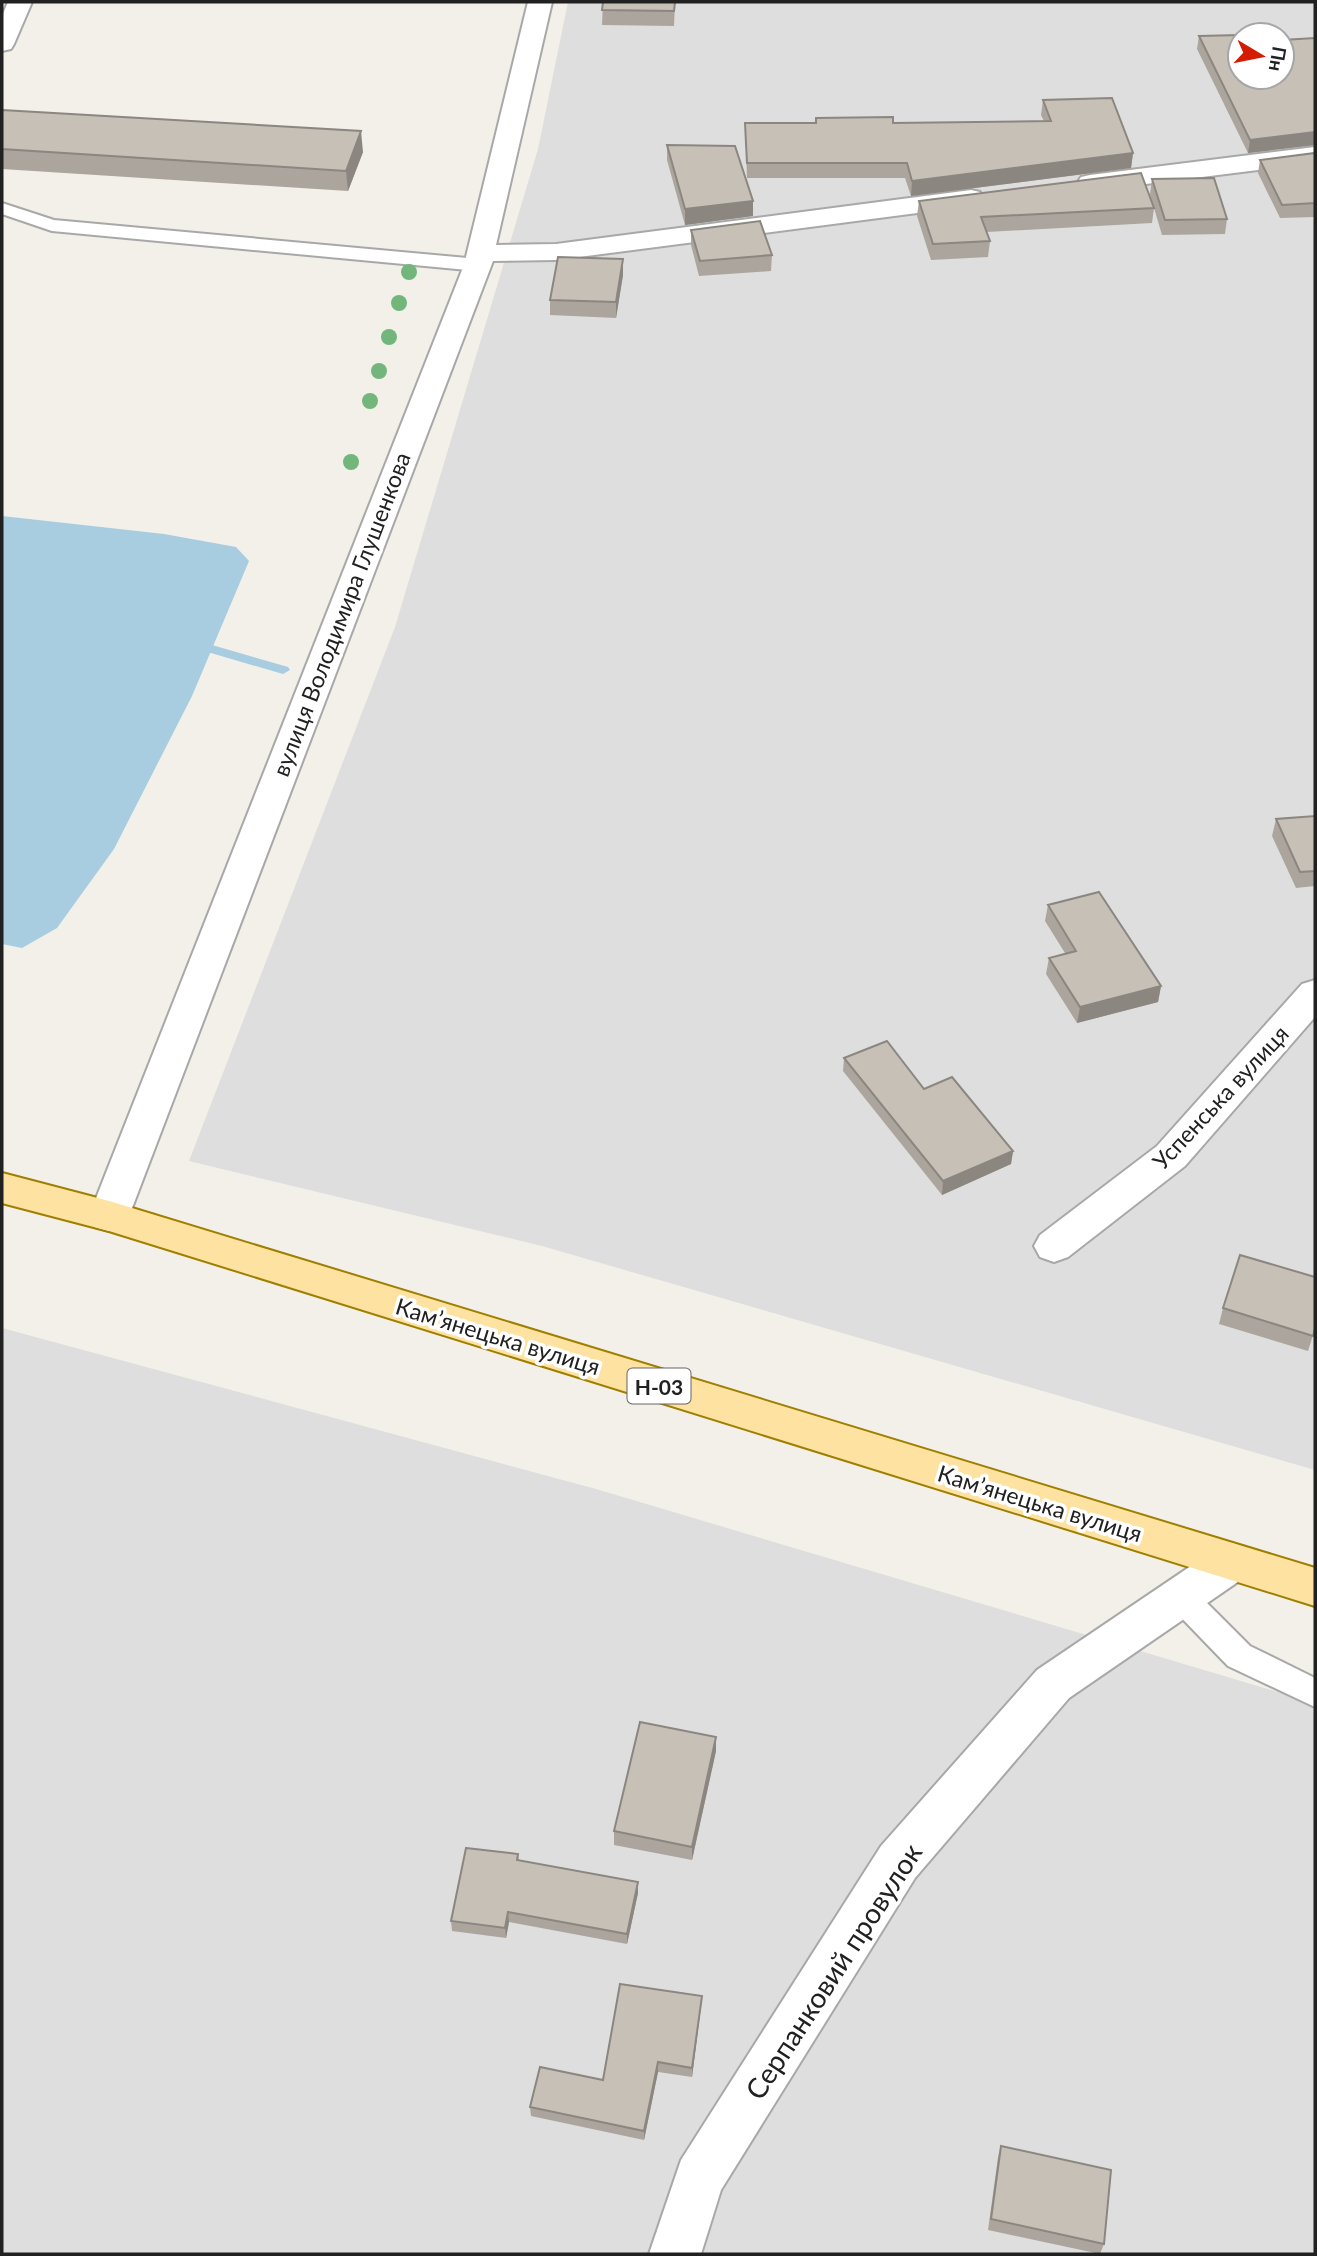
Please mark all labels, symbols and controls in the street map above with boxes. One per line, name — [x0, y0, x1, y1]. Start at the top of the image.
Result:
north arrow — [1226, 21, 1296, 91]
text: Пн — [1265, 45, 1292, 73]
street label: вулиця Володимира Глушенкова — [266, 448, 416, 780]
street label: Успенська вулиця — [1146, 1019, 1294, 1175]
street label: Камʼянецька вулиця — [392, 1292, 604, 1380]
road number: Н-03 — [628, 1368, 690, 1404]
street label: Камʼянецька вулиця — [934, 1459, 1146, 1547]
street label: Серпанковий провулок — [738, 1836, 929, 2105]

